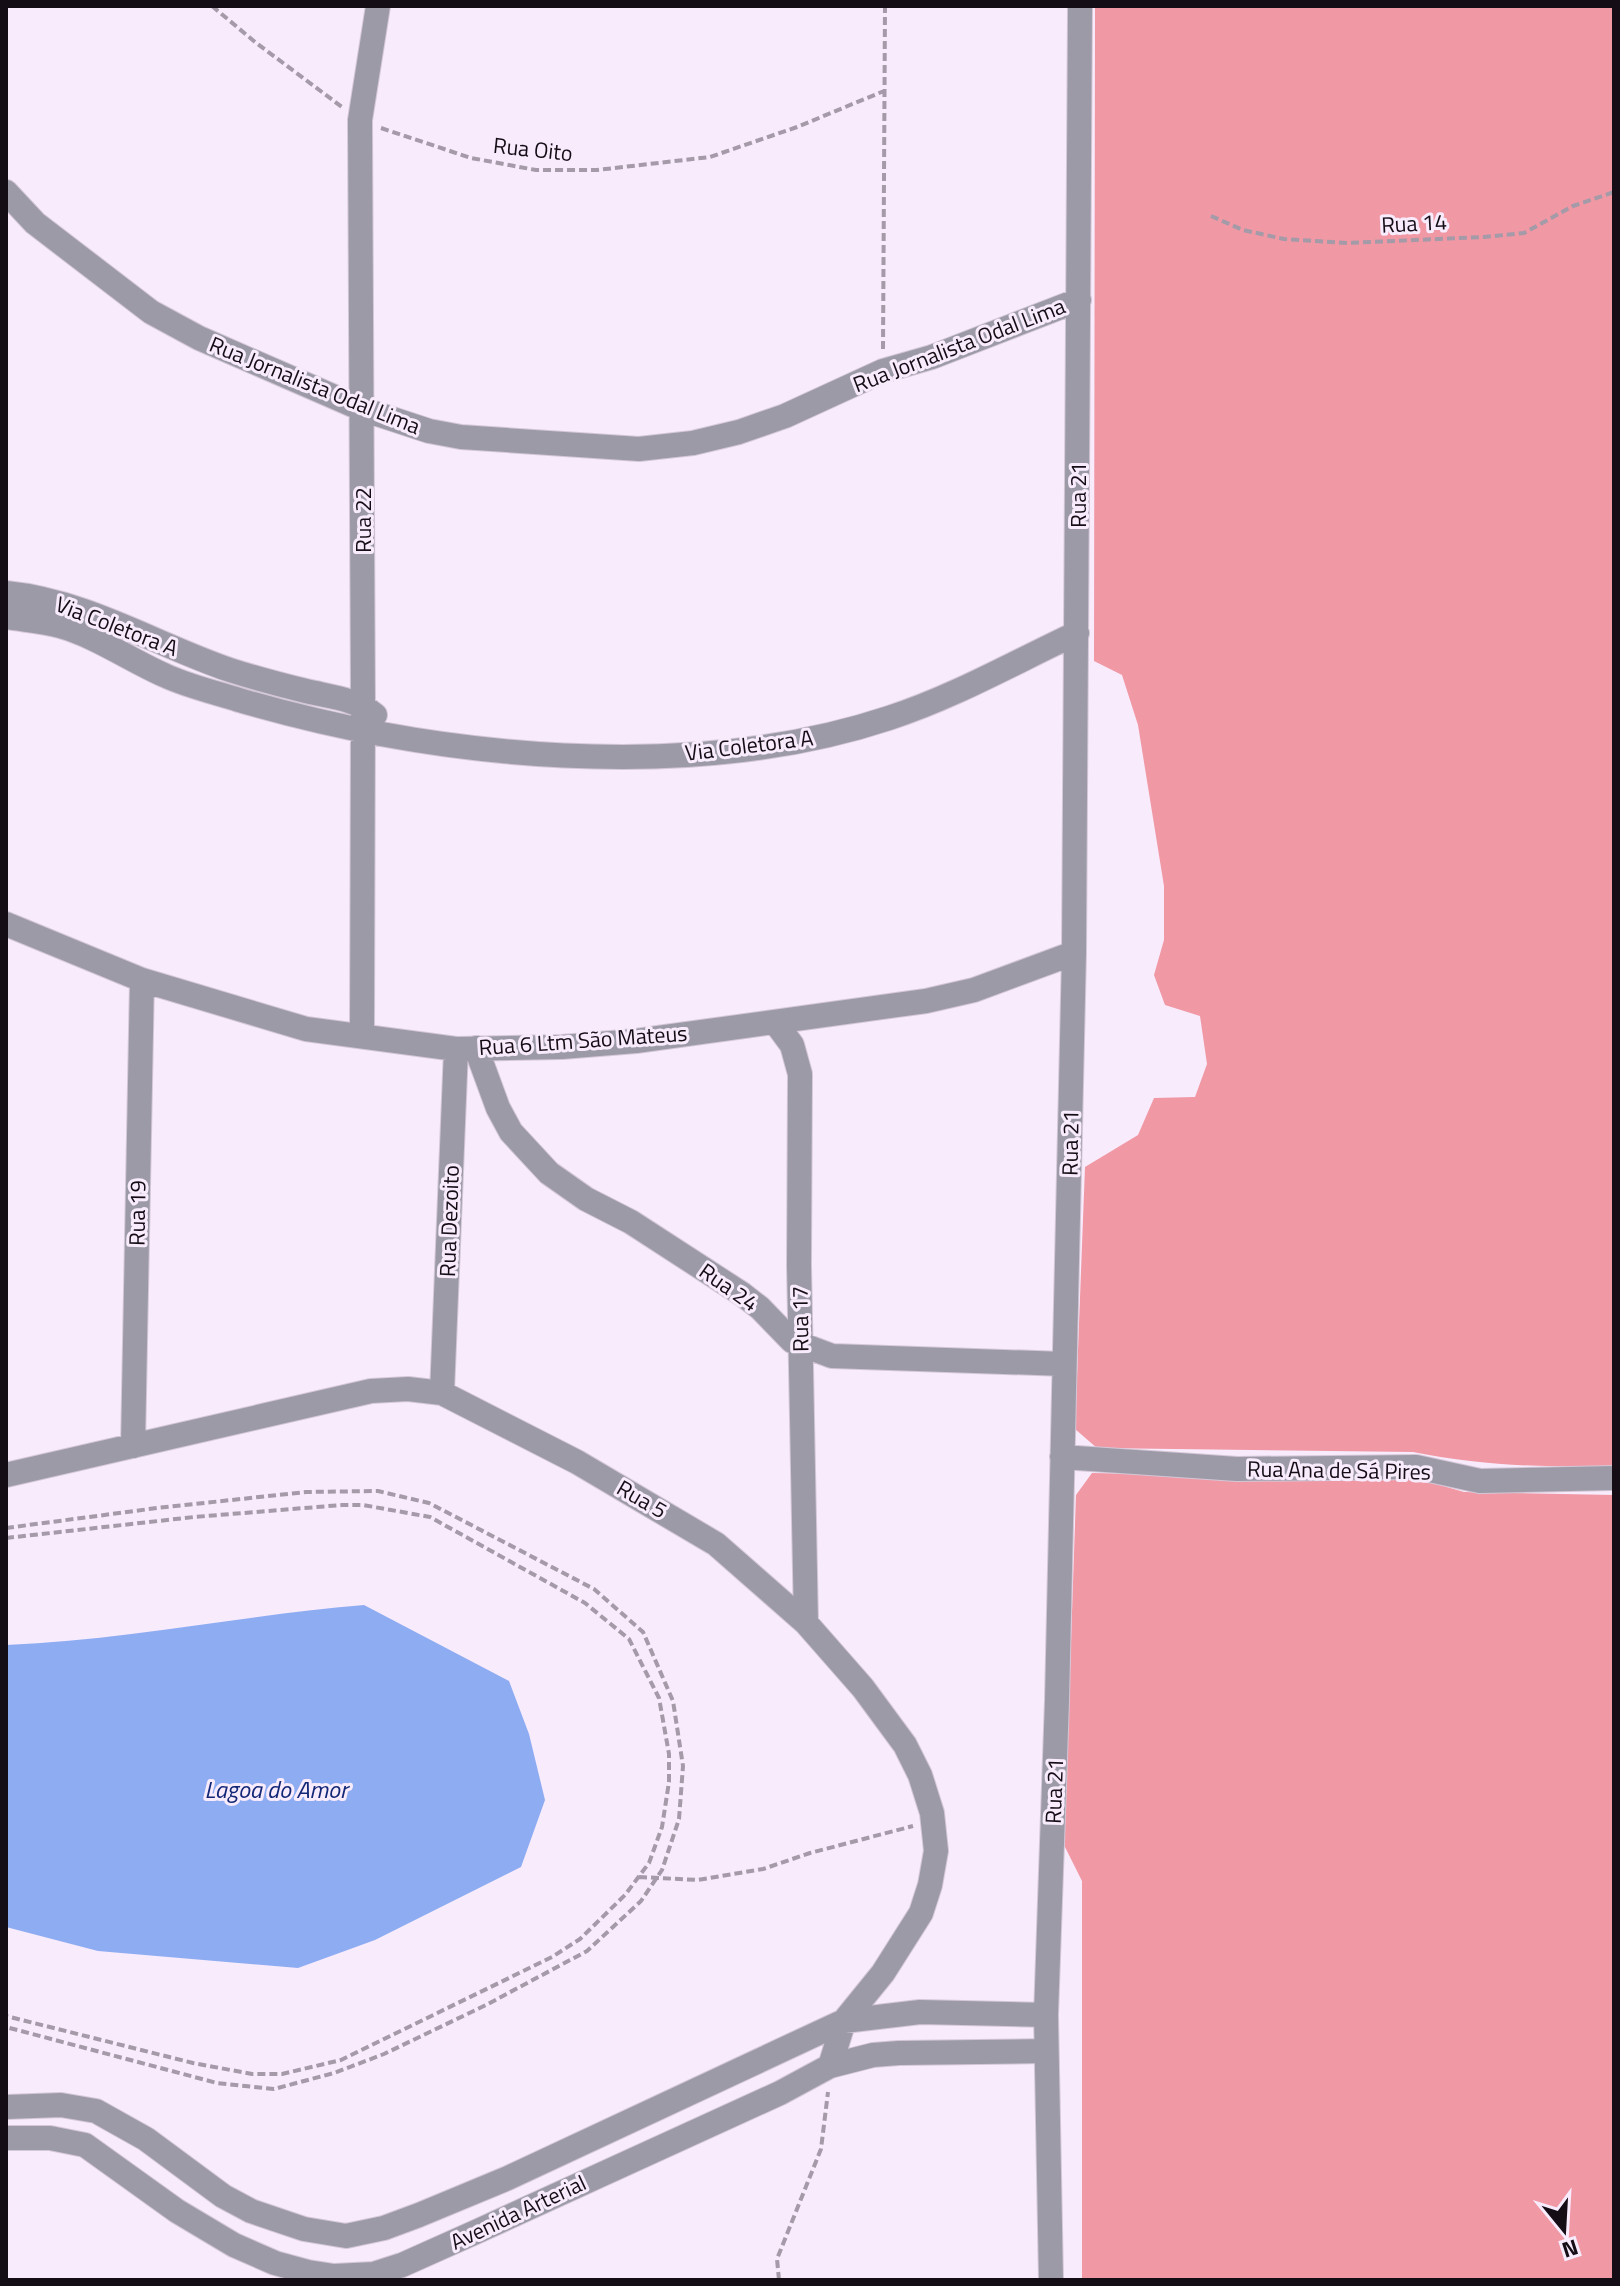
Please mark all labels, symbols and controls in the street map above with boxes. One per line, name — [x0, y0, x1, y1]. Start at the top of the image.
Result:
street label: Rua Oito — [492, 128, 574, 170]
street label: Rua 14 — [1380, 204, 1448, 242]
street label: Rua Jornalista Odal Lima — [848, 289, 1070, 401]
street label: Rua Jornalista Odal Lima — [204, 327, 426, 443]
street label: Rua 21 — [1061, 462, 1095, 528]
street label: Rua 22 — [346, 487, 380, 553]
street label: Via Coletora A — [51, 587, 183, 665]
street label: Via Coletora A — [683, 720, 815, 770]
street label: Rua 6 Ltm São Mateus — [478, 1016, 688, 1064]
street label: Rua 21 — [1052, 1110, 1088, 1176]
street label: Rua Dezoito — [430, 1164, 468, 1278]
street label: Rua 19 — [119, 1180, 155, 1246]
street label: Rua 24 — [692, 1254, 766, 1320]
street label: Rua 17 — [782, 1286, 818, 1352]
street label: Rua Ana de Sá Pires — [1247, 1451, 1431, 1489]
street label: Rua 5 — [610, 1471, 674, 1527]
street label: Rua 21 — [1036, 1758, 1072, 1824]
water label: Lagoa do Amor — [204, 1771, 351, 1807]
street label: Avenida Arterial — [444, 2166, 592, 2258]
north arrow — [1524, 2190, 1604, 2270]
text: N — [1558, 2230, 1583, 2268]

